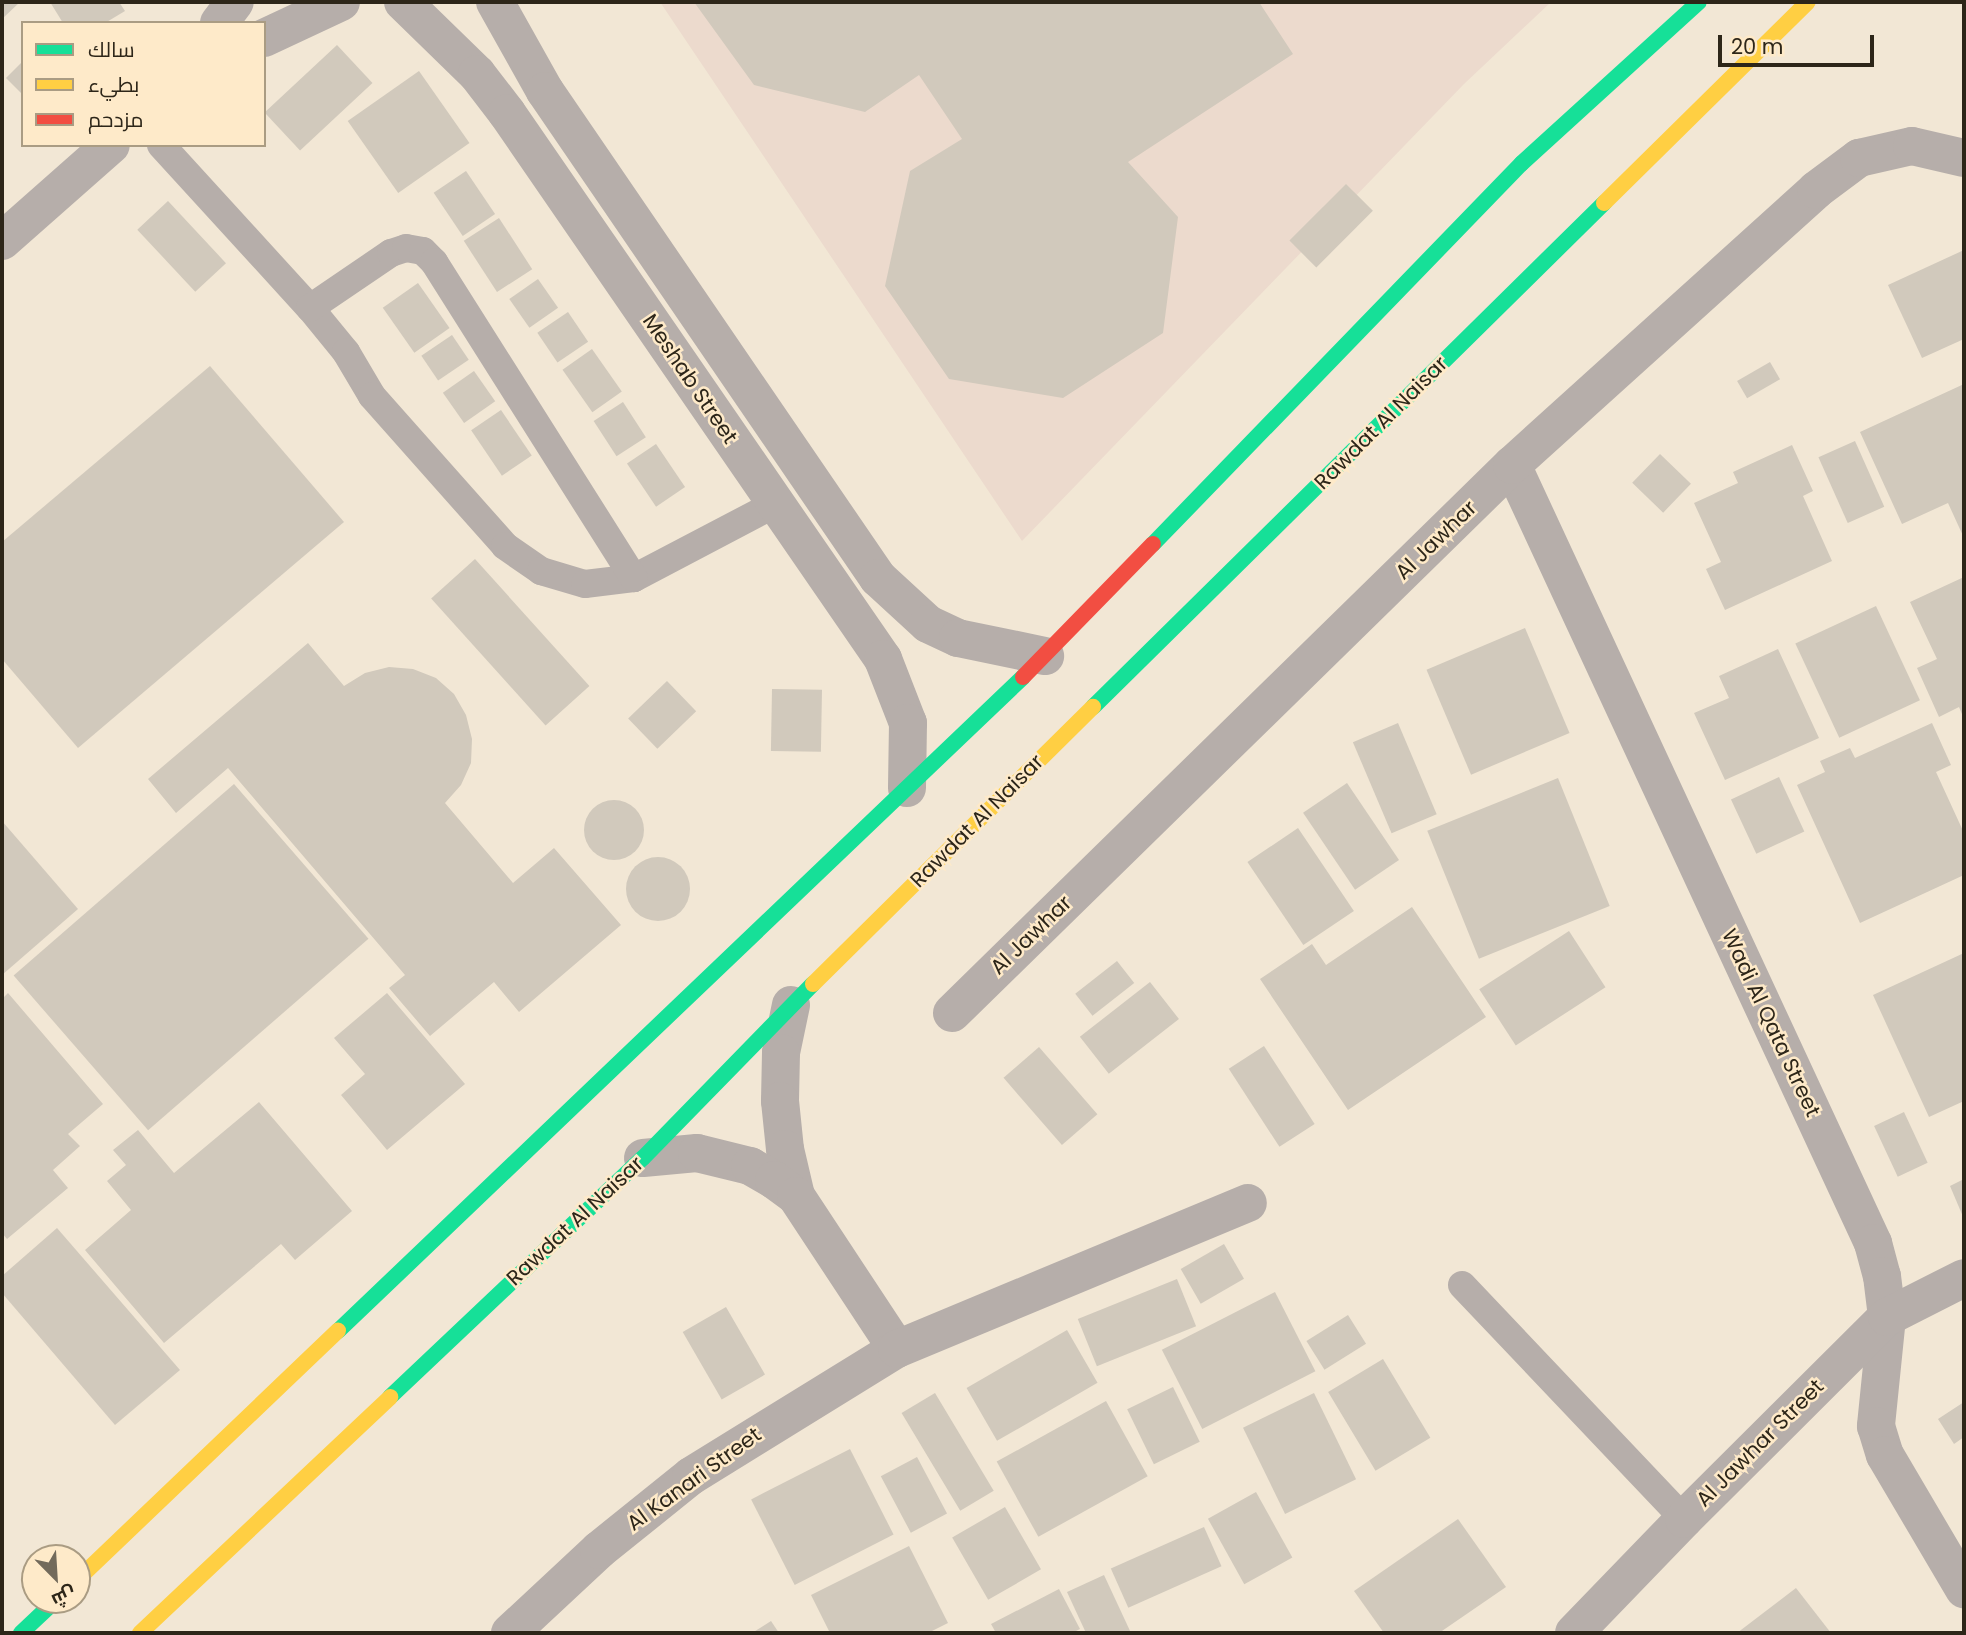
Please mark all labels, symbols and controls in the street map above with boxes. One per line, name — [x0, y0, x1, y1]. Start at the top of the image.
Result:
legend — [21, 21, 266, 147]
scale bar — [1721, 21, 1877, 65]
text: 20 m — [1731, 32, 1784, 61]
text: سالك — [88, 35, 135, 64]
text: بطيء — [88, 70, 139, 99]
text: مزدحم — [88, 105, 143, 134]
street label: Meshab Street — [637, 309, 743, 449]
street label: Rawdat Al Naisar — [1309, 351, 1453, 495]
street label: Al Jawhar — [1390, 495, 1482, 585]
street label: Rawdat Al Naisar — [905, 749, 1049, 893]
street label: Al Jawhar — [985, 890, 1077, 980]
street label: Wadi Al Qata Street — [1716, 925, 1826, 1121]
street label: Rawdat Al Naisar — [501, 1151, 649, 1291]
street label: Al Jawhar Street — [1691, 1374, 1829, 1512]
street label: Al Kanari Street — [622, 1422, 766, 1536]
north arrow — [21, 1544, 91, 1614]
text: ش — [47, 1580, 81, 1614]

